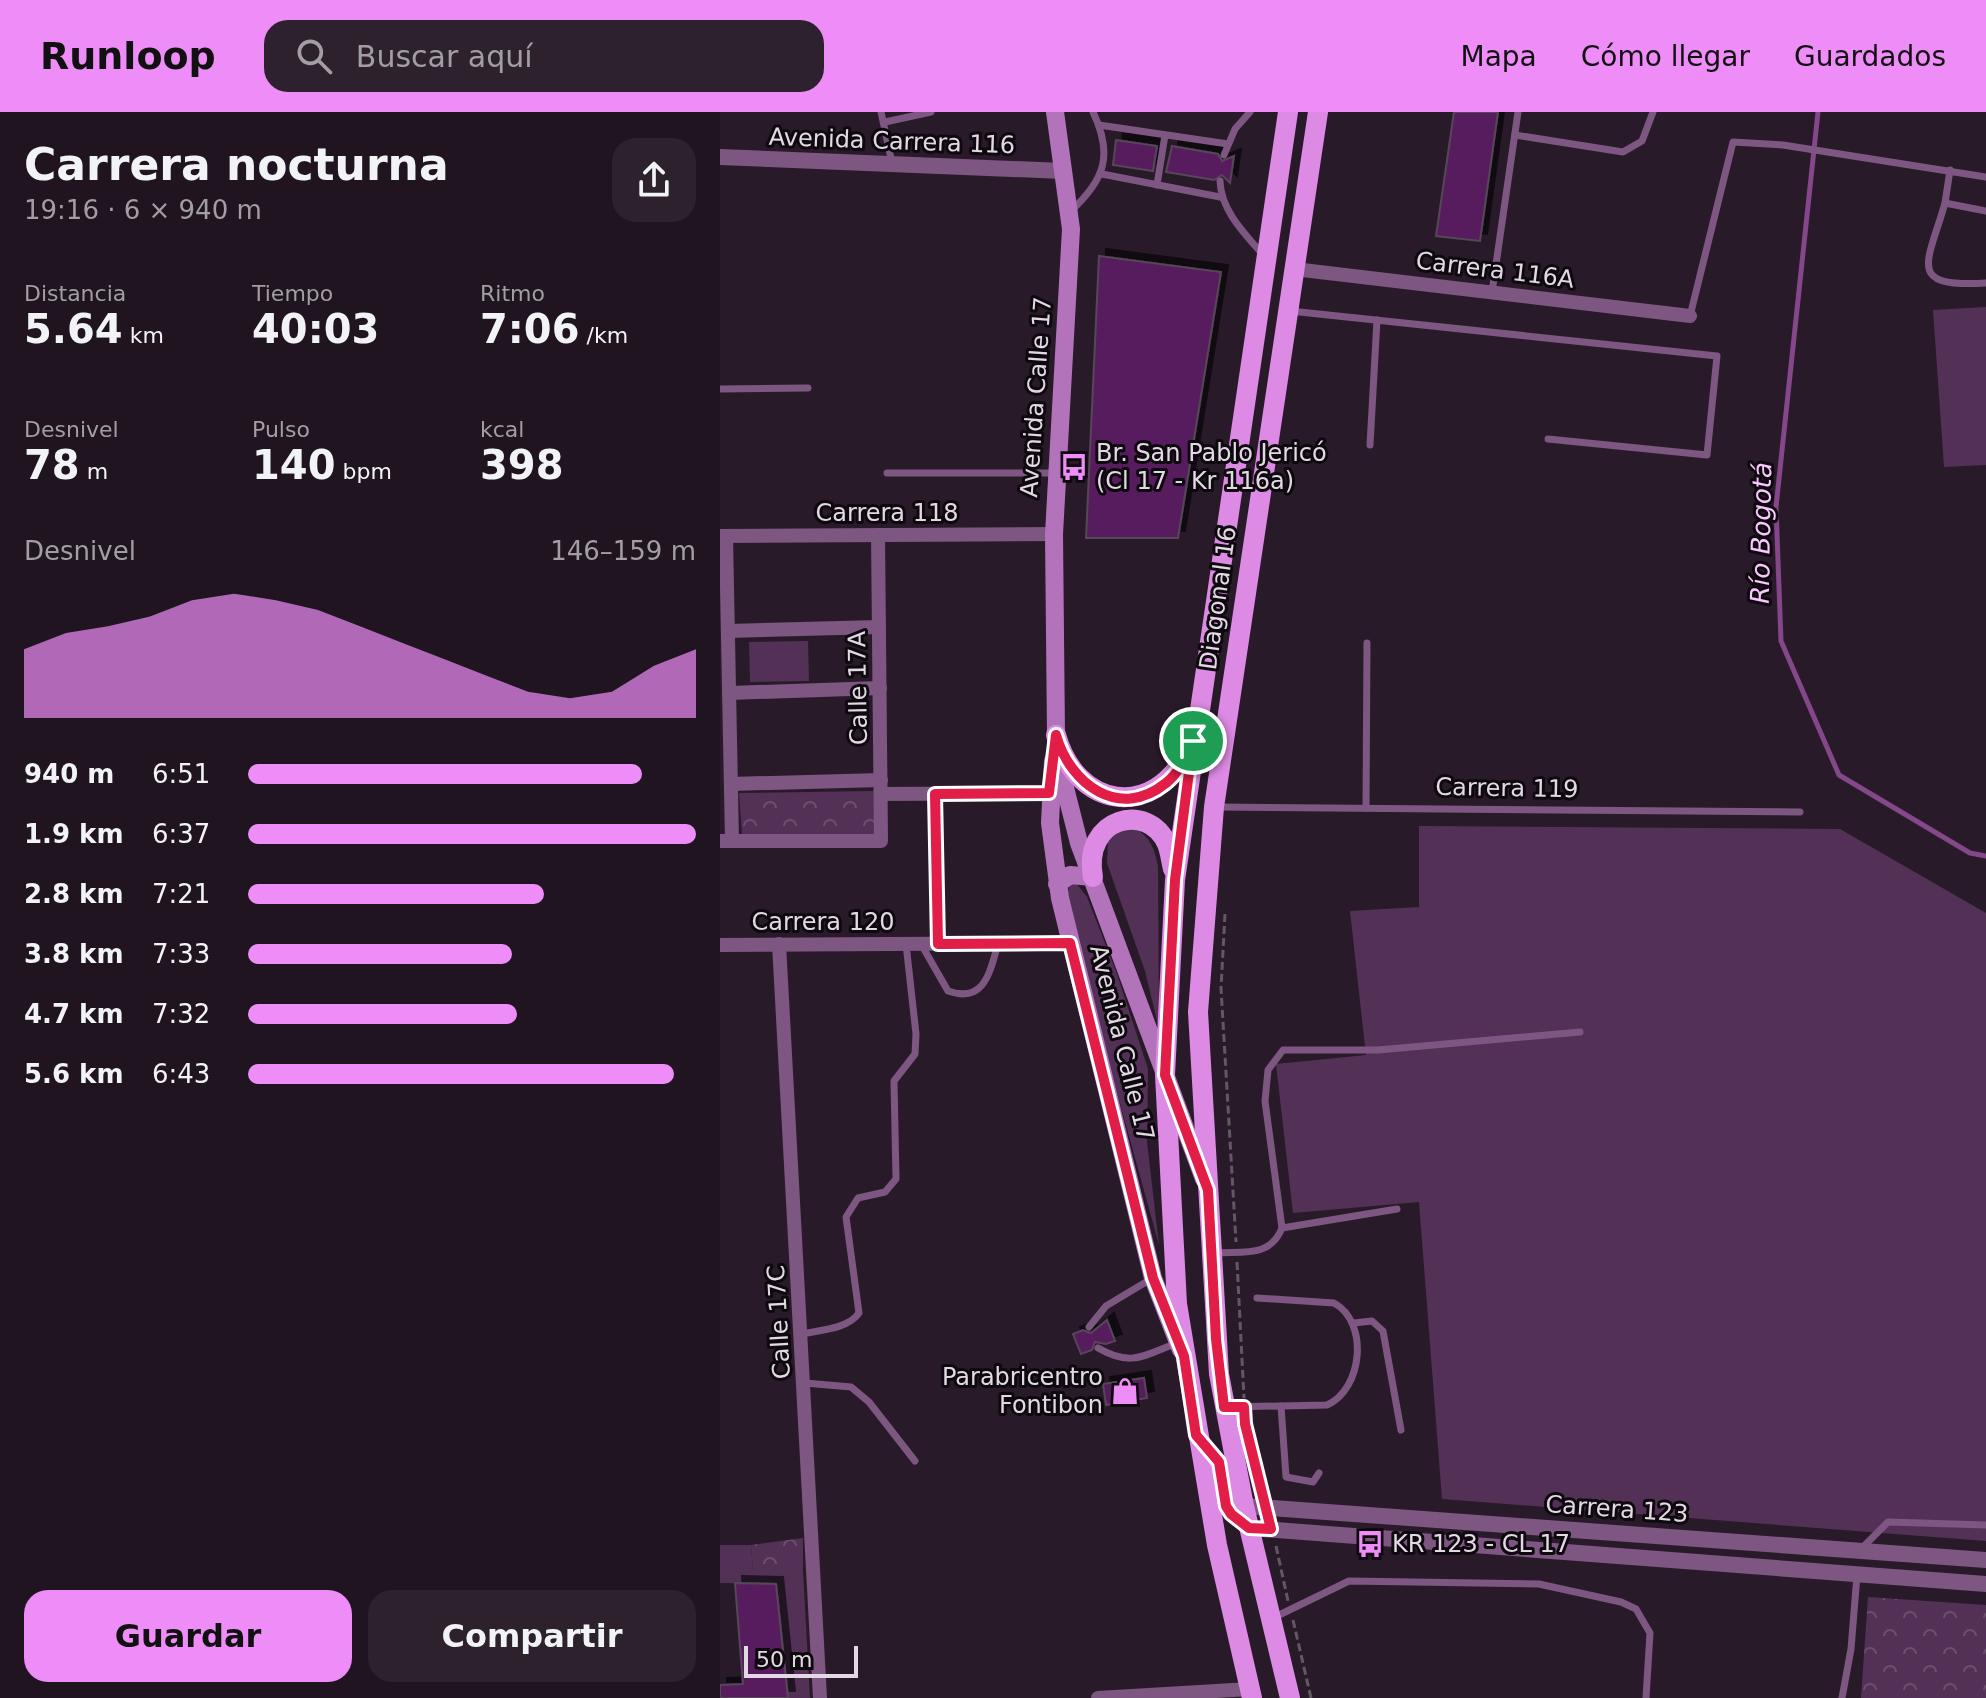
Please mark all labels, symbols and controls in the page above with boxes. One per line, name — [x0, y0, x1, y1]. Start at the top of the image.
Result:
search box — [264, 20, 824, 92]
text: Runloop — [40, 34, 216, 78]
icon: search — [292, 34, 336, 78]
text: Buscar aquí — [356, 39, 533, 74]
text: Mapa — [1460, 40, 1537, 73]
text: Cómo llegar — [1581, 40, 1750, 73]
text: Guardados — [1794, 40, 1946, 73]
street label: Avenida Carrera 116 — [768, 123, 1016, 159]
button: share — [612, 138, 696, 222]
text: Carrera nocturna — [24, 139, 449, 190]
text: 19:16 · 6 × 940 m — [24, 195, 262, 225]
street label: Carrera 116A — [1414, 246, 1576, 294]
text: Distancia — [24, 281, 126, 306]
text: Tiempo — [252, 281, 333, 306]
text: Ritmo — [480, 281, 545, 306]
street label: Avenida Calle 17 — [1015, 296, 1057, 498]
text: 5.64 — [24, 306, 123, 352]
text: 40:03 — [252, 306, 379, 352]
text: 7:06 — [480, 306, 580, 352]
text: km — [123, 323, 164, 348]
text: /km — [580, 323, 628, 348]
text: Desnivel — [24, 417, 119, 442]
text: Pulso — [252, 417, 310, 442]
text: kcal — [480, 417, 524, 442]
place label: Br. San Pablo Jericó (Cl 17 - Kr 116a) — [1096, 439, 1327, 495]
text: 78 — [24, 442, 80, 488]
text: 140 — [252, 442, 336, 488]
text: 398 — [480, 442, 564, 488]
bus stop icon: Br. San Pablo Jericó (Cl 17 - Kr 116a) — [1059, 452, 1089, 482]
text: m — [80, 459, 108, 484]
text: bpm — [336, 459, 392, 484]
water label: Río Bogotá — [1745, 462, 1777, 604]
street label: Carrera 118 — [815, 499, 959, 527]
street label: Diagonal 16 — [1194, 524, 1242, 672]
text: Desnivel — [24, 536, 136, 566]
text: 146–159 m — [550, 536, 696, 566]
street label: Calle 17A — [843, 630, 873, 745]
pin — [1159, 707, 1227, 775]
icon: arrive — [1171, 719, 1215, 763]
text: 940 m — [24, 759, 114, 789]
text: 6:51 — [152, 759, 210, 789]
street label: Carrera 119 — [1435, 773, 1579, 803]
text: 1.9 km — [24, 819, 124, 849]
text: 6:37 — [152, 819, 210, 849]
text: 2.8 km — [24, 879, 124, 909]
text: 7:21 — [152, 879, 210, 909]
street label: Carrera 120 — [751, 908, 895, 936]
text: 3.8 km — [24, 939, 124, 969]
text: 7:33 — [152, 939, 210, 969]
street label: Avenida Calle 17 — [1084, 942, 1160, 1144]
text: 4.7 km — [24, 999, 124, 1029]
text: 7:32 — [152, 999, 210, 1029]
text: 5.6 km — [24, 1059, 124, 1089]
text: 6:43 — [152, 1059, 210, 1089]
street label: Calle 17C — [762, 1264, 796, 1380]
place label: Parabricentro Fontibon — [942, 1363, 1103, 1419]
shop icon: Parabricentro Fontibon — [1110, 1376, 1140, 1406]
street label: Carrera 123 — [1545, 1490, 1689, 1528]
bus stop icon: KR 123 - CL 17 — [1355, 1529, 1385, 1559]
place label: KR 123 - CL 17 — [1392, 1530, 1570, 1558]
button: Guardar — [24, 1590, 352, 1682]
button: Compartir — [368, 1590, 696, 1682]
scale bar — [744, 1642, 858, 1678]
text: 50 m — [756, 1647, 812, 1672]

